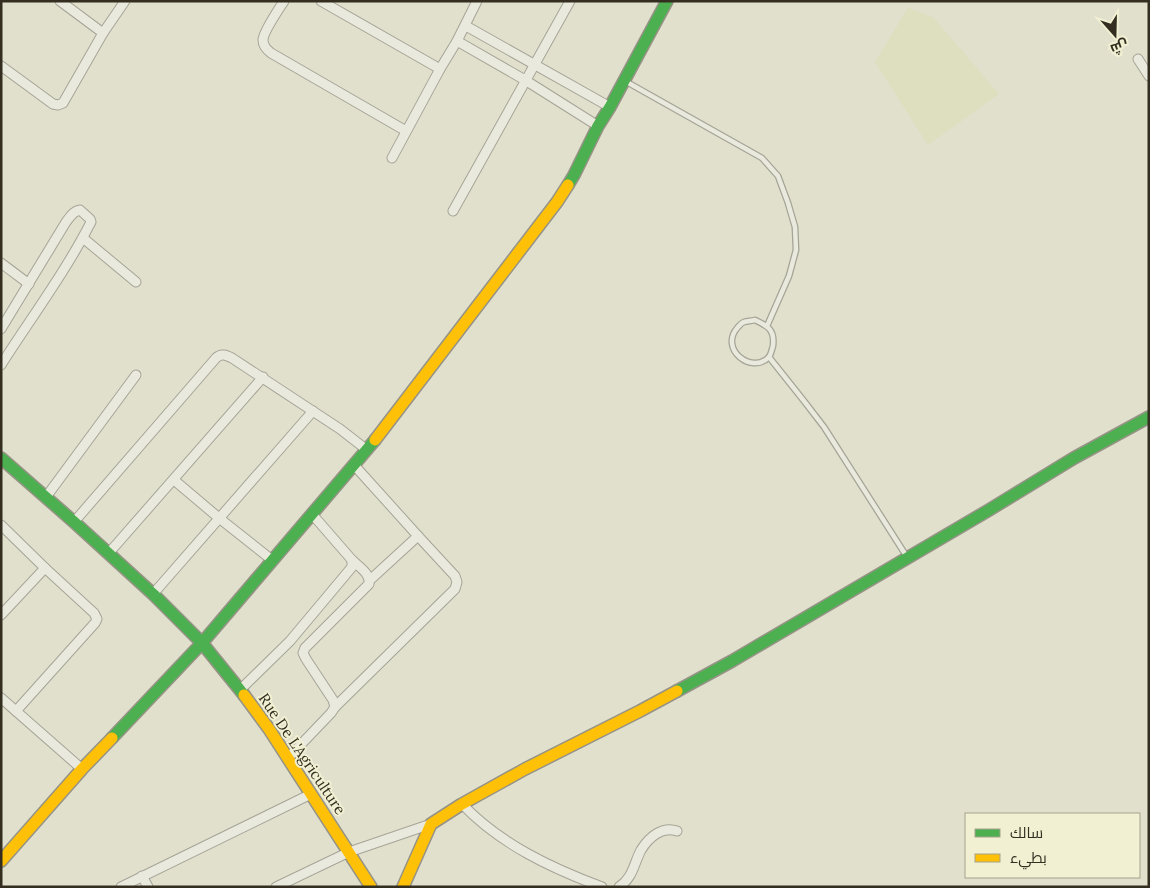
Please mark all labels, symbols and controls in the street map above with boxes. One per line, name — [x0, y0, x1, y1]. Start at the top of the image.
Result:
north arrow — [1090, 10, 1140, 60]
text: ش — [1108, 36, 1131, 59]
street label: Rue De L'Agriculture — [255, 689, 350, 818]
legend — [965, 813, 1140, 878]
text: سالك — [1010, 823, 1043, 842]
text: بطيء — [1010, 848, 1047, 870]

